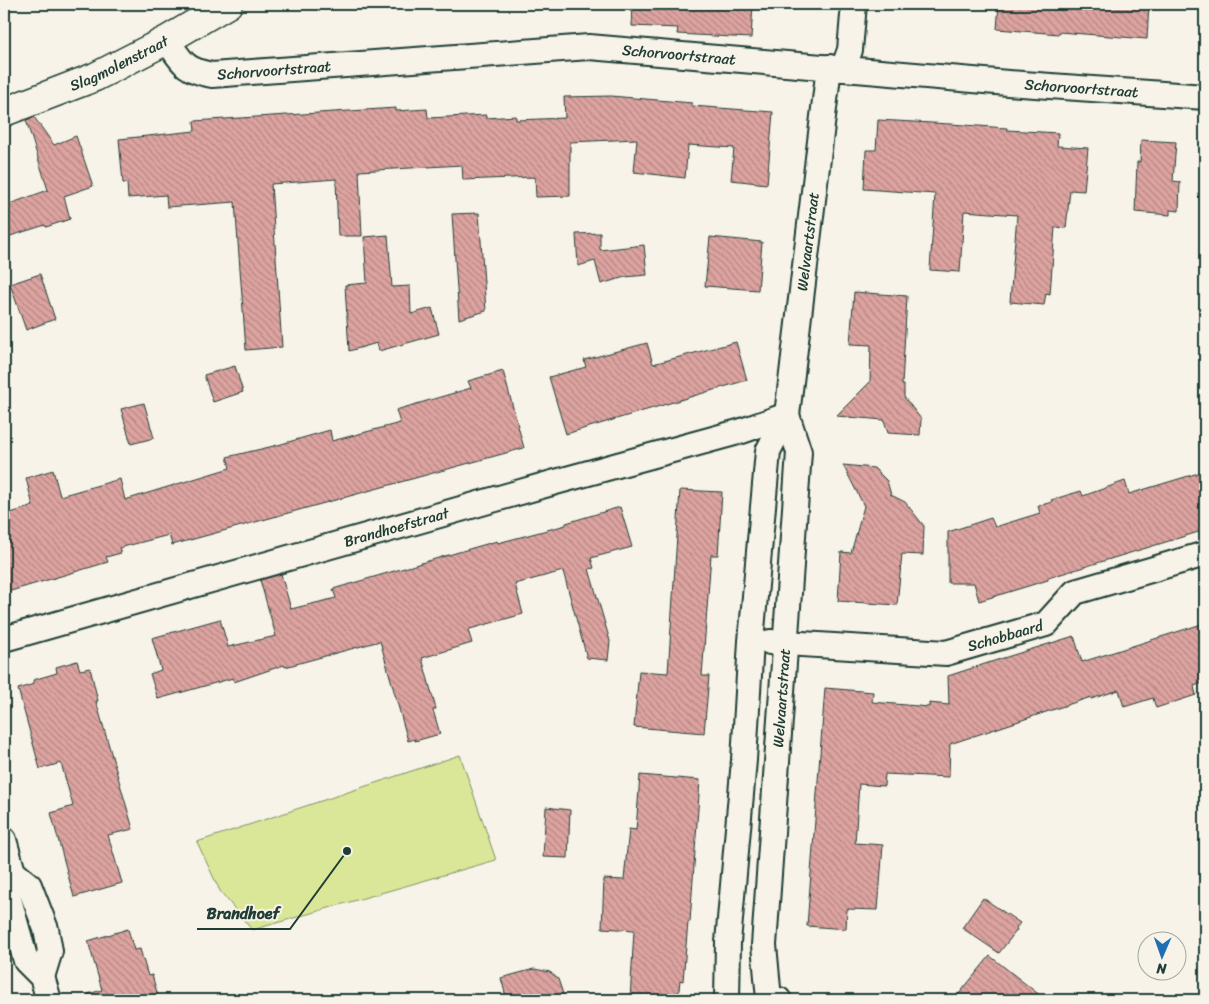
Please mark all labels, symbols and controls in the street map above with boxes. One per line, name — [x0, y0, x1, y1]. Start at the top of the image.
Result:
street label: Slagmolenstraat — [66, 28, 174, 99]
street label: Schorvoortstraat — [621, 37, 737, 73]
street label: Schorvoortstraat — [216, 53, 332, 88]
street label: Schorvoortstraat — [1024, 71, 1140, 105]
street label: Welvaartstraat — [789, 190, 827, 292]
street label: Brandhoefstraat — [341, 500, 453, 555]
street label: Schobbaard — [964, 612, 1047, 659]
street label: Welvaartstraat — [765, 647, 798, 748]
callout: Brandhoef — [197, 898, 290, 929]
text: Brandhoef — [207, 899, 282, 928]
north arrow — [1136, 932, 1186, 982]
text: N — [1156, 956, 1168, 981]

